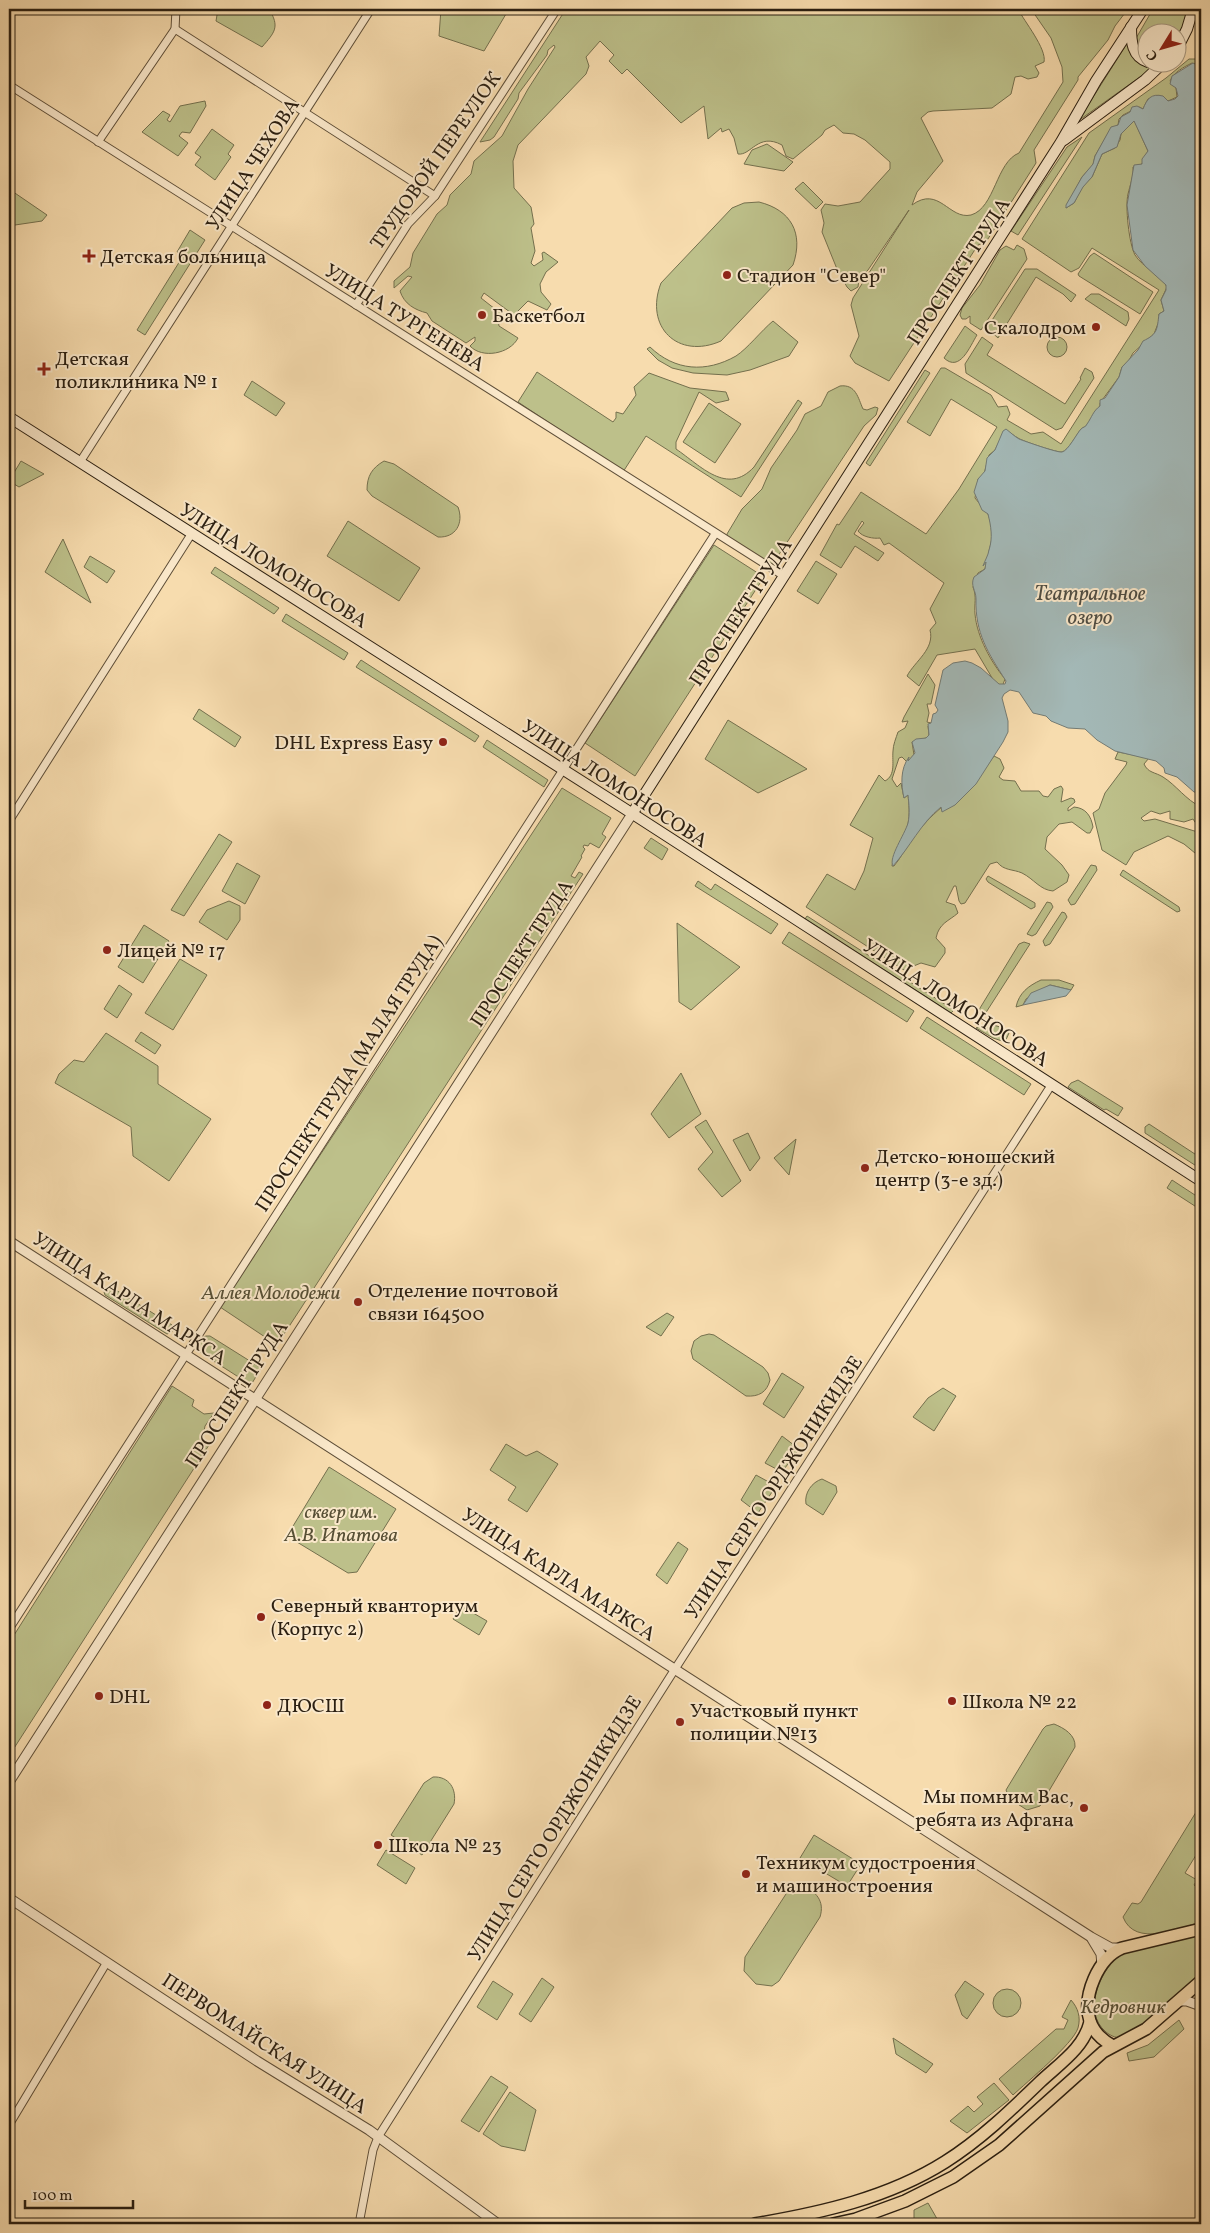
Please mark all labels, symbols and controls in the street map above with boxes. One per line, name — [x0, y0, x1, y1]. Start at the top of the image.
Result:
north arrow — [1138, 22, 1188, 72]
text: С — [1143, 46, 1163, 64]
street label: ТРУДОВОЙ ПЕРЕУЛОК — [364, 66, 509, 256]
street label: УЛИЦА ЧЕХОВА — [200, 93, 307, 237]
street label: ПРОСПЕКТ ТРУДА — [901, 193, 1018, 351]
place label: Детская больница — [100, 244, 266, 272]
marker: Детская больница — [82, 249, 96, 263]
street label: УЛИЦА ТУРГЕНЕВА — [318, 258, 490, 379]
place label: Стадион "Север" — [737, 263, 886, 291]
marker: Стадион "Север" — [721, 269, 733, 281]
place label: Баскетбол — [492, 303, 585, 331]
marker: Баскетбол — [476, 309, 488, 321]
place label: Скалодром — [984, 315, 1086, 343]
marker: Скалодром — [1090, 321, 1102, 333]
place label: Детская поликлиника № 1 — [55, 346, 218, 397]
marker: Детская поликлиника № 1 — [37, 362, 51, 376]
street label: УЛИЦА ЛОМОНОСОВА — [173, 497, 373, 636]
street label: ПРОСПЕКТ ТРУДА — [683, 534, 800, 692]
water label: Театральное озеро — [1035, 580, 1146, 633]
street label: УЛИЦА ЛОМОНОСОВА — [515, 714, 713, 856]
place label: DHL Express Easy — [274, 730, 433, 758]
marker: DHL Express Easy — [437, 736, 449, 748]
street label: ПРОСПЕКТ ТРУДА — [464, 875, 581, 1033]
street label: ПРОСПЕКТ ТРУДА (МАЛАЯ ТРУДА) — [249, 930, 450, 1218]
street label: УЛИЦА ЛОМОНОСОВА — [856, 933, 1054, 1075]
place label: Лицей № 17 — [117, 938, 226, 966]
marker: Лицей № 17 — [101, 944, 113, 956]
place label: Детско-юношеский центр (3-е зд.) — [875, 1144, 1055, 1195]
marker: Детско-юношеский центр (3-е зд.) — [859, 1162, 871, 1174]
street label: УЛИЦА КАРЛА МАРКСА — [26, 1226, 232, 1373]
place label: Отделение почтовой связи 164500 — [368, 1278, 558, 1329]
park label: Аллея Молодежи — [201, 1280, 340, 1308]
marker: Отделение почтовой связи 164500 — [352, 1296, 364, 1308]
street label: ПРОСПЕКТ ТРУДА — [179, 1316, 296, 1474]
street label: УЛИЦА СЕРГО ОРДЖОНИКИДЗЕ — [679, 1351, 871, 1625]
park label: сквер им. А.В. Ипатова — [283, 1499, 398, 1550]
street label: УЛИЦА КАРЛА МАРКСА — [455, 1502, 661, 1649]
place label: Северный кванториум (Корпус 2) — [271, 1593, 478, 1644]
marker: Северный кванториум (Корпус 2) — [255, 1611, 267, 1623]
place label: DHL — [109, 1684, 150, 1712]
place label: Школа № 22 — [962, 1689, 1077, 1717]
marker: DHL — [93, 1690, 105, 1702]
street label: УЛИЦА СЕРГО ОРДЖОНИКИДЗЕ — [462, 1691, 649, 1968]
place label: ДЮСШ — [277, 1693, 345, 1721]
marker: Школа № 22 — [946, 1695, 958, 1707]
place label: Участковый пункт полиции №13 — [690, 1698, 858, 1749]
marker: ДЮСШ — [261, 1699, 273, 1711]
marker: Участковый пункт полиции №13 — [674, 1716, 686, 1728]
place label: Мы помним Вас, ребята из Афгана — [915, 1784, 1074, 1835]
marker: Мы помним Вас, ребята из Афгана — [1078, 1802, 1090, 1814]
place label: Школа № 23 — [388, 1833, 502, 1861]
marker: Школа № 23 — [372, 1839, 384, 1851]
place label: Техникум судостроения и машиностроения — [756, 1850, 976, 1901]
marker: Техникум судостроения и машиностроения — [740, 1868, 752, 1880]
street label: ПЕРВОМАЙСКАЯ УЛИЦА — [156, 1968, 372, 2122]
park label: Кедровник — [1080, 1994, 1166, 2022]
scale bar — [25, 2178, 132, 2210]
text: 100 m — [32, 2186, 72, 2207]

